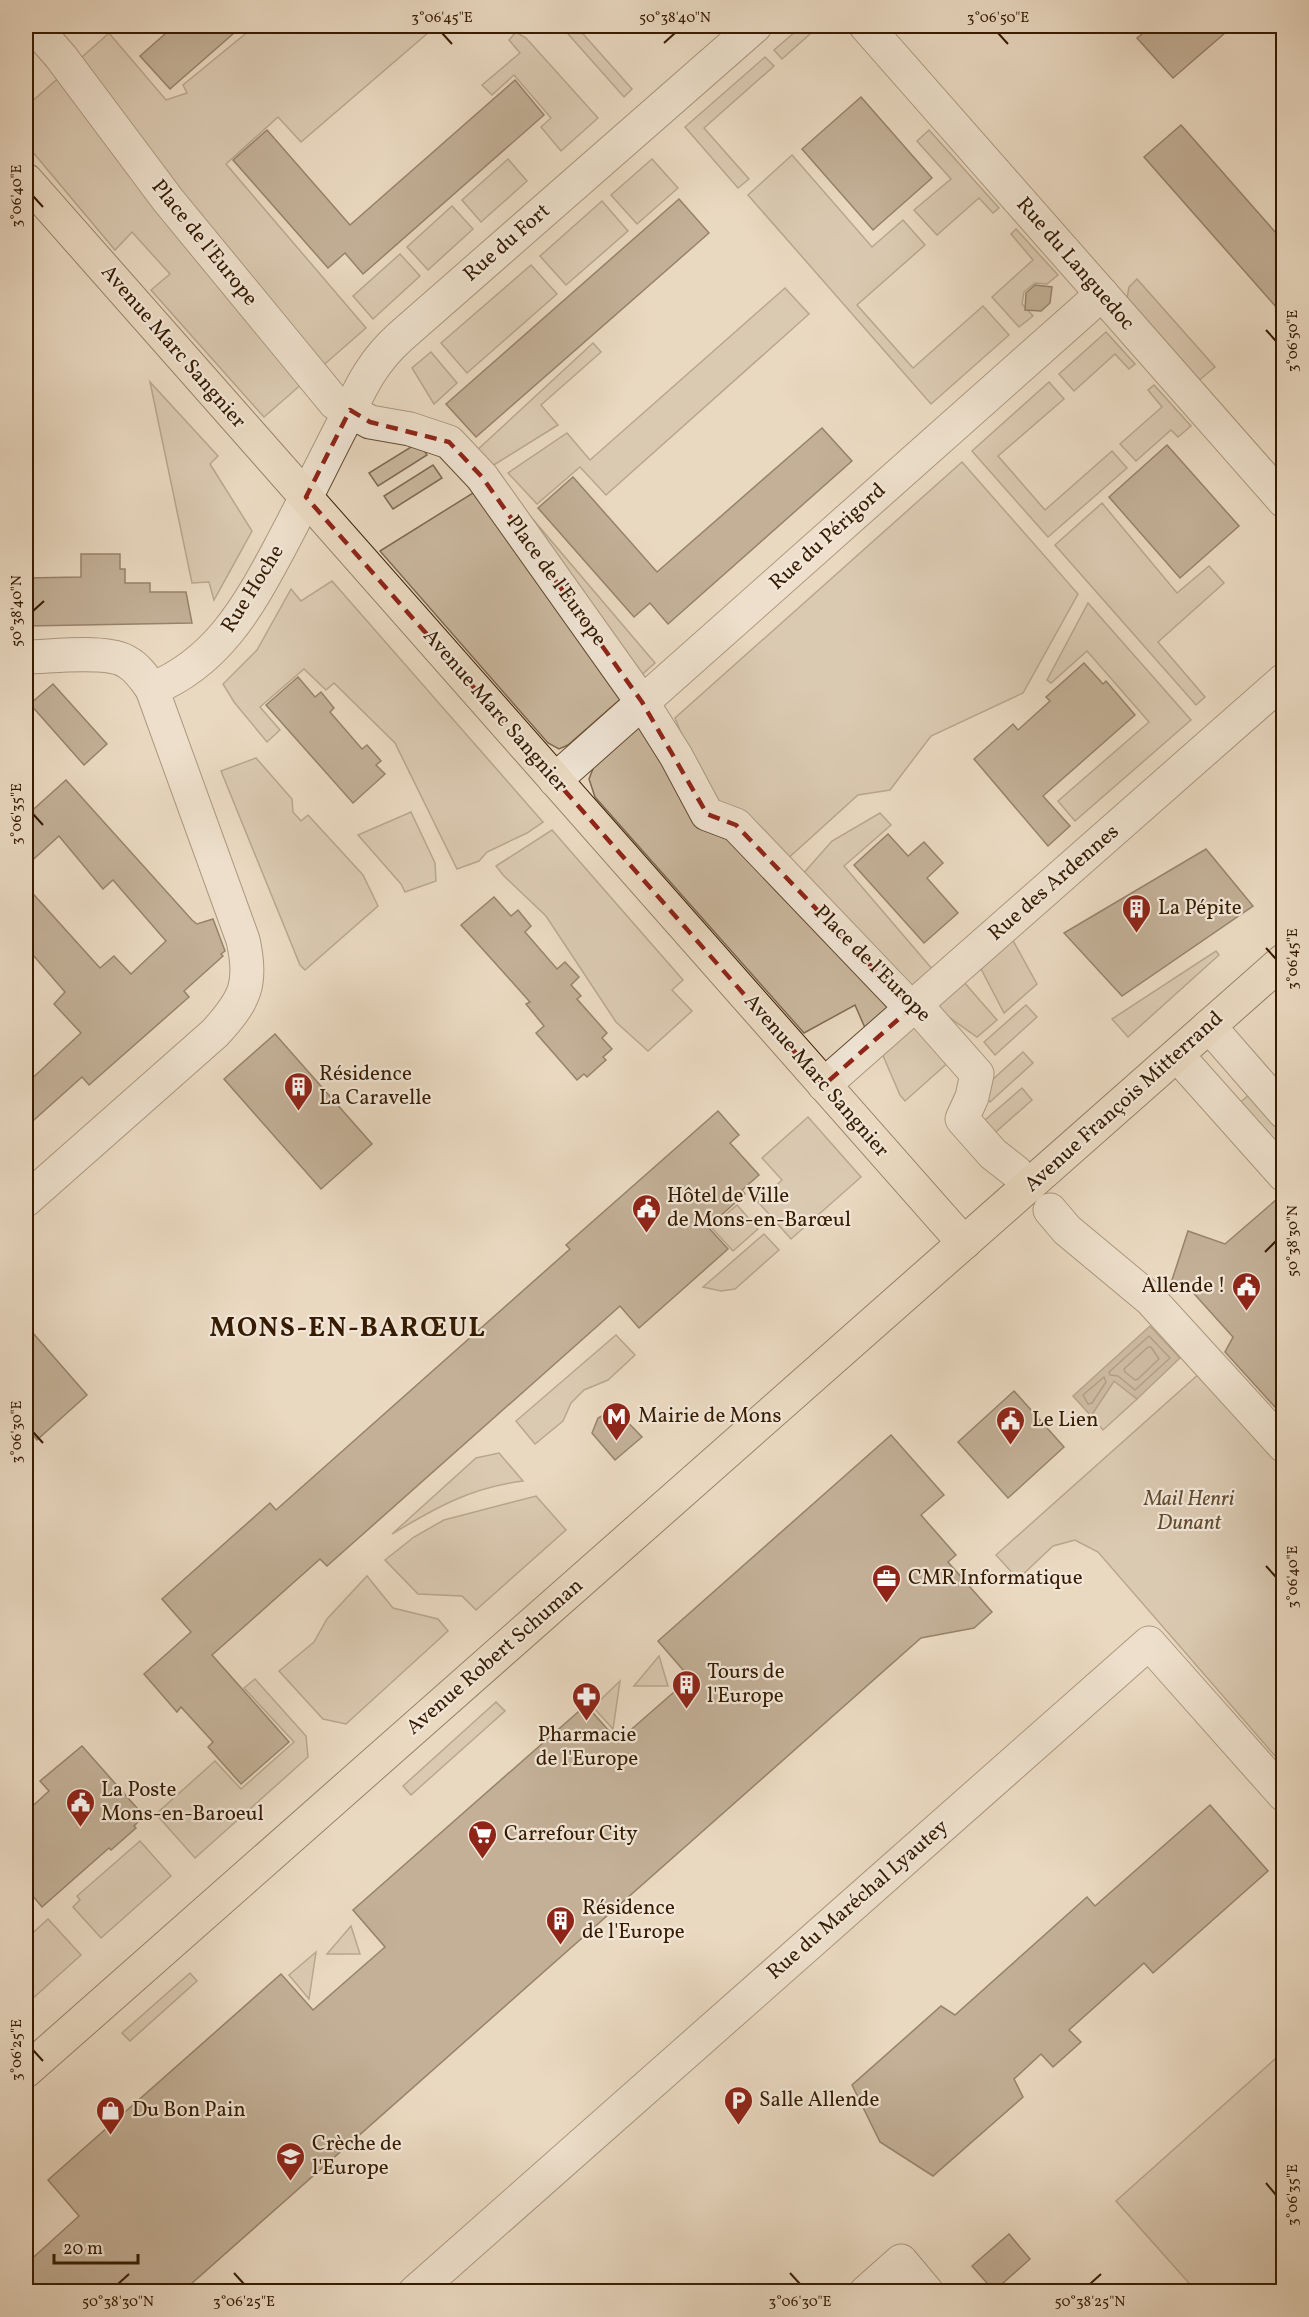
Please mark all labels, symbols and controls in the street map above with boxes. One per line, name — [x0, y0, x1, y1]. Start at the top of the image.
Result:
text: 3°06'45"E — [411, 8, 473, 29]
text: 50°38'40"N — [639, 8, 711, 29]
text: 3°06'50"E — [967, 8, 1029, 29]
text: 3°06'40"E — [7, 164, 28, 228]
street label: Place de l'Europe — [144, 174, 264, 312]
street label: Rue du Languedoc — [1009, 191, 1141, 337]
street label: Rue du Fort — [457, 197, 557, 289]
street label: Avenue Marc Sangnier — [94, 259, 252, 435]
text: 3°06'50"E — [1283, 310, 1304, 372]
street label: Rue du Périgord — [763, 477, 893, 597]
street label: Place de l'Europe — [499, 510, 613, 652]
street label: Rue Hoche — [215, 539, 291, 639]
text: 50°38'40"N — [7, 575, 28, 647]
street label: Avenue Marc Sangnier — [416, 623, 574, 799]
text: 3°06'35"E — [7, 783, 28, 845]
street label: Rue des Ardennes — [982, 818, 1126, 948]
building icon: La Pépite — [1121, 892, 1153, 934]
place label: La Pépite — [1158, 894, 1242, 923]
street label: Place de l'Europe — [807, 899, 937, 1029]
text: 3°06'45"E — [1283, 928, 1304, 990]
street label: Avenue Marc Sangnier — [737, 988, 895, 1164]
street label: Avenue François Mitterrand — [1018, 1005, 1230, 1199]
place label: Résidence La Caravelle — [319, 1060, 432, 1113]
building icon: Résidence La Caravelle — [282, 1070, 314, 1112]
place label: Hôtel de Ville de Mons-en-Barœul — [667, 1182, 851, 1235]
public building icon: Hôtel de Ville de Mons-en-Barœul — [630, 1192, 662, 1234]
text: 50°38'30"N — [1283, 1205, 1304, 1277]
public building icon: Allende ! — [1231, 1270, 1263, 1312]
place label: Allende ! — [1142, 1272, 1226, 1301]
district label: MONS-EN-BARŒUL — [210, 1310, 486, 1348]
text: 3°06'30"E — [7, 1400, 28, 1464]
metro station icon: Mairie de Mons — [601, 1400, 633, 1442]
place label: Mairie de Mons — [638, 1402, 781, 1431]
public building icon: Le Lien — [995, 1404, 1027, 1446]
place label: Le Lien — [1032, 1406, 1099, 1435]
park label: Mail Henri Dunant — [1143, 1485, 1235, 1538]
text: 3°06'40"E — [1283, 1545, 1304, 1609]
office icon: CMR Informatique — [871, 1562, 903, 1604]
place label: CMR Informatique — [908, 1564, 1083, 1593]
street label: Avenue Robert Schuman — [400, 1572, 590, 1742]
place label: Tours de l'Europe — [707, 1658, 785, 1711]
building icon: Tours de l'Europe — [670, 1668, 702, 1710]
pharmacy icon: Pharmacie de l'Europe — [571, 1680, 603, 1722]
place label: Pharmacie de l'Europe — [536, 1721, 638, 1774]
place label: La Poste Mons-en-Baroeul — [101, 1776, 264, 1829]
public building icon: La Poste Mons-en-Baroeul — [64, 1786, 96, 1828]
street label: Rue du Maréchal Lyautey — [761, 1813, 955, 1987]
supermarket icon: Carrefour City — [467, 1818, 499, 1860]
place label: Carrefour City — [504, 1820, 638, 1849]
place label: Résidence de l'Europe — [582, 1894, 685, 1947]
building icon: Résidence de l'Europe — [545, 1904, 577, 1946]
text: 3°06'25"E — [7, 2019, 28, 2081]
parking icon: Salle Allende — [722, 2084, 754, 2126]
place label: Salle Allende — [759, 2086, 879, 2115]
shop icon: Du Bon Pain — [95, 2094, 127, 2136]
place label: Du Bon Pain — [132, 2096, 246, 2125]
place label: Crèche de l'Europe — [312, 2130, 402, 2183]
school or university icon: Crèche de l'Europe — [275, 2140, 307, 2182]
text: 3°06'35"E — [1283, 2164, 1304, 2226]
scale bar — [54, 2227, 138, 2265]
text: 20 m — [63, 2237, 103, 2262]
text: 50°38'30"N — [82, 2292, 154, 2313]
text: 3°06'25"E — [213, 2292, 275, 2313]
text: 3°06'30"E — [768, 2292, 832, 2313]
text: 50°38'25"N — [1055, 2292, 1125, 2313]

